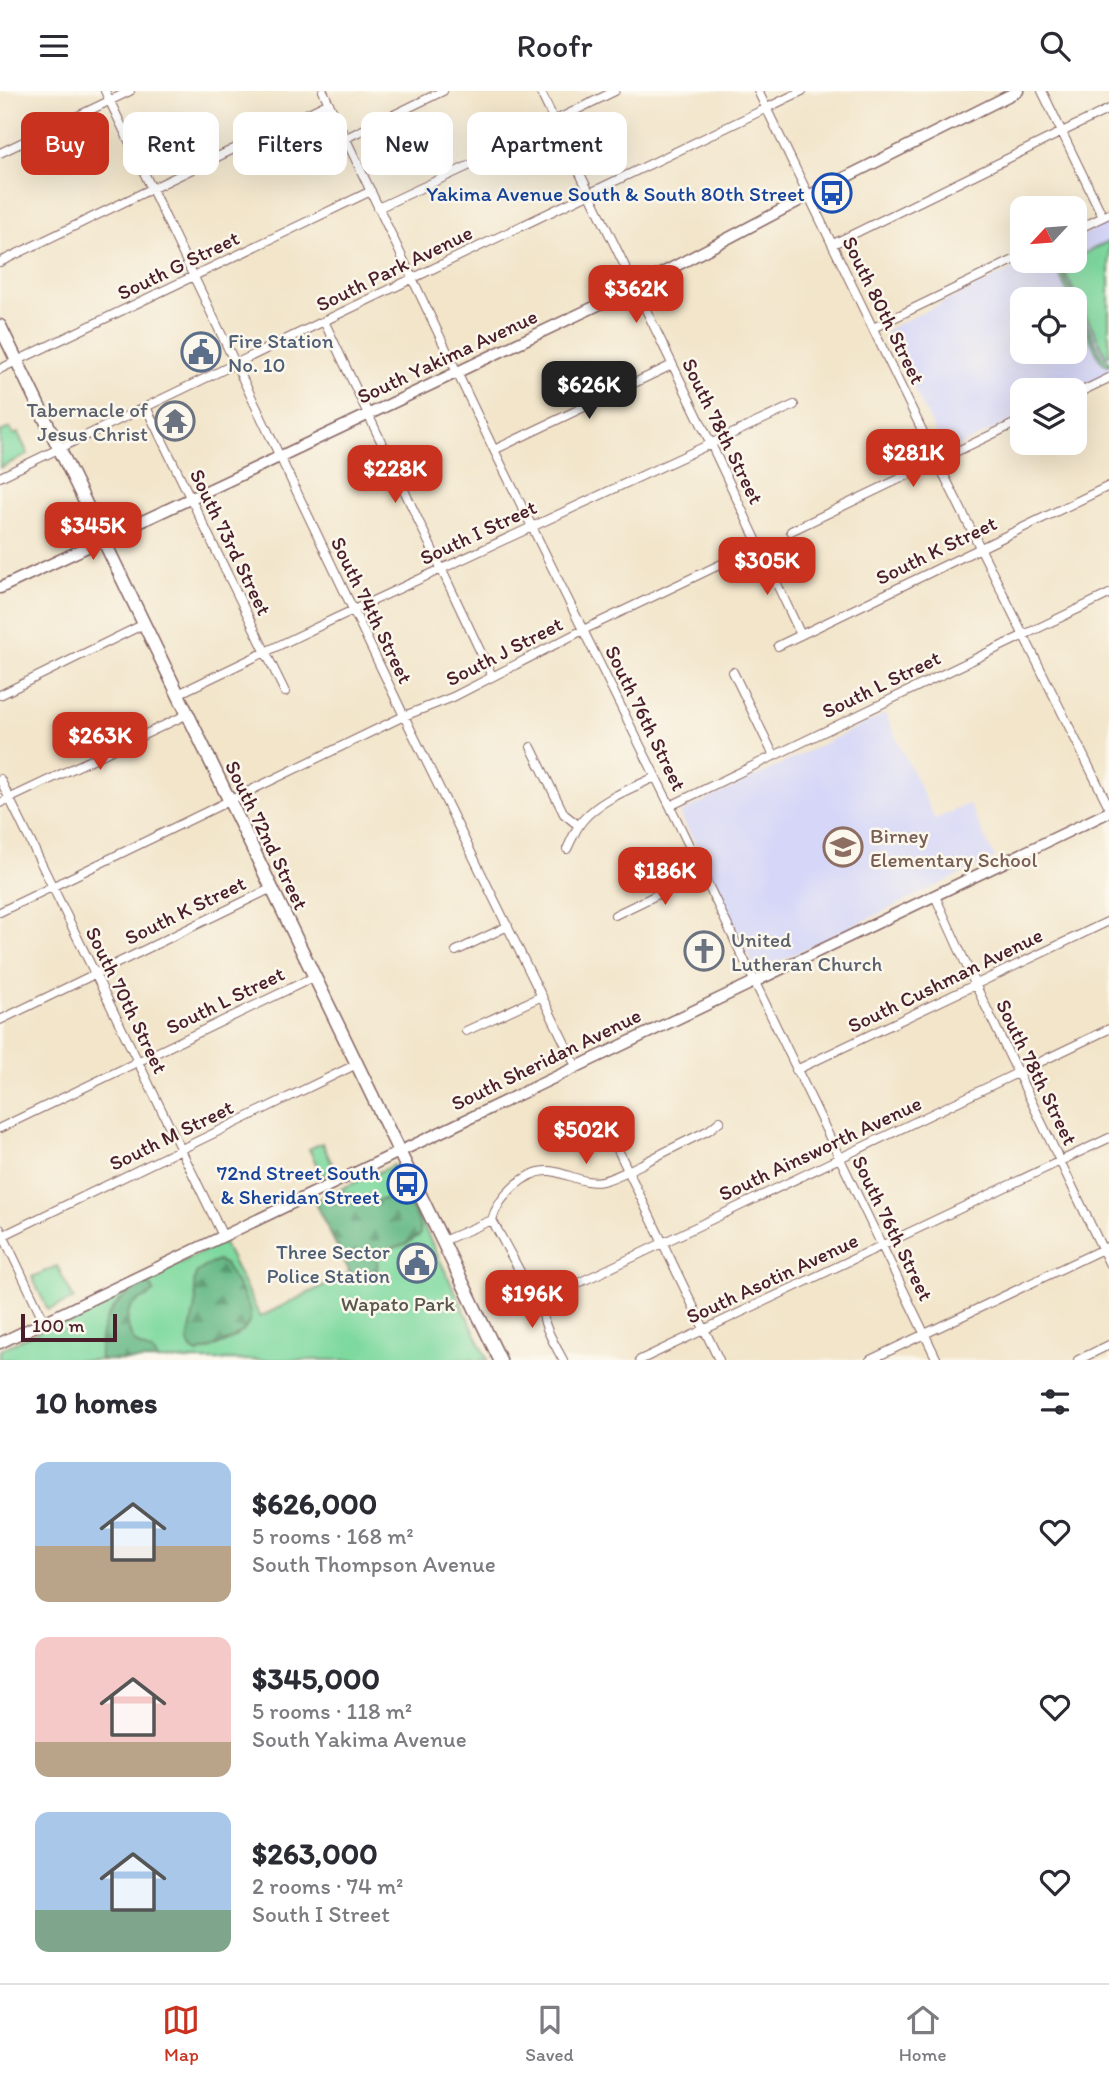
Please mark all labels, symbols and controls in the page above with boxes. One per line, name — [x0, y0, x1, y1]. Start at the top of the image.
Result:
icon: menu — [35, 27, 73, 65]
text: Roofr — [517, 27, 592, 65]
icon: search — [1036, 27, 1074, 65]
chip: Buy — [21, 112, 109, 175]
chip: Rent — [123, 112, 219, 175]
chip: Filters — [233, 112, 347, 175]
chip: New — [361, 112, 453, 175]
chip: Apartment — [467, 112, 627, 175]
bus stop icon: Yakima Avenue South & South 80th Street — [811, 172, 853, 214]
place label: Yakima Avenue South & South 80th Street — [426, 181, 805, 206]
north arrow — [1010, 196, 1087, 273]
map controls — [1010, 196, 1087, 455]
street label: South Park Avenue — [312, 219, 476, 317]
street label: South G Street — [113, 225, 243, 305]
street label: South 80th Street — [837, 232, 931, 388]
pin: $362K — [587, 265, 685, 325]
text: $362K — [604, 274, 668, 302]
button: locate — [1010, 287, 1087, 364]
street label: South Yakima Avenue — [353, 303, 541, 409]
place label: Fire Station No. 10 — [228, 328, 334, 377]
public building icon: Fire Station No. 10 — [180, 331, 222, 373]
street label: South 78th Street — [677, 354, 769, 508]
pin: $626K — [540, 361, 638, 421]
text: $626K — [558, 370, 620, 398]
button: layers — [1010, 378, 1087, 455]
place label: Tabernacle of Jesus Christ — [27, 397, 148, 446]
temple icon: Tabernacle of Jesus Christ — [154, 400, 196, 442]
pin: $281K — [864, 429, 962, 489]
text: $281K — [882, 438, 944, 466]
pin: $228K — [346, 445, 444, 505]
text: $228K — [363, 454, 427, 482]
street label: South 73rd Street — [185, 465, 277, 619]
street label: South I Street — [416, 494, 540, 570]
pin: $345K — [44, 503, 142, 562]
street label: South K Street — [872, 510, 1001, 590]
text: $345K — [61, 511, 125, 539]
street label: South 74th Street — [326, 533, 418, 688]
pin: $305K — [718, 538, 816, 597]
text: $305K — [734, 546, 800, 574]
street label: South J Street — [441, 611, 567, 691]
street label: South 76th Street — [600, 641, 692, 795]
street label: South L Street — [818, 645, 944, 723]
pin: $263K — [51, 713, 149, 772]
text: $263K — [68, 721, 132, 749]
street label: South 72nd Street — [220, 756, 314, 914]
place label: Birney Elementary School — [870, 823, 1038, 872]
school or university icon: Birney Elementary School — [822, 826, 864, 868]
pin: $186K — [616, 847, 714, 907]
text: $186K — [634, 856, 696, 884]
street label: South K Street — [121, 870, 250, 950]
street label: South 70th Street — [81, 922, 173, 1078]
street label: South Cushman Avenue — [844, 922, 1046, 1038]
place label: United Lutheran Church — [731, 927, 882, 976]
church icon: United Lutheran Church — [683, 930, 725, 972]
street label: South L Street — [162, 961, 288, 1039]
street label: South 78th Street — [991, 995, 1083, 1149]
street label: South Sheridan Avenue — [447, 1002, 645, 1116]
street label: South Ainsworth Avenue — [715, 1090, 925, 1206]
street label: South M Street — [105, 1094, 237, 1176]
pin: $502K — [537, 1107, 635, 1166]
text: $502K — [554, 1115, 618, 1143]
street label: South 76th Street — [847, 1151, 939, 1305]
place label: 72nd Street South & Sheridan Street — [217, 1160, 381, 1209]
bus stop icon: 72nd Street South & Sheridan Street — [386, 1163, 428, 1205]
street label: South Asotin Avenue — [682, 1227, 862, 1329]
place label: Three Sector Police Station — [266, 1239, 390, 1288]
public building icon: Three Sector Police Station — [396, 1242, 438, 1284]
pin: $196K — [483, 1271, 581, 1330]
text: $196K — [501, 1279, 563, 1307]
park label: Wapato Park — [341, 1291, 455, 1316]
scale bar — [21, 1311, 117, 1343]
text: 100 m — [32, 1314, 84, 1337]
icon: filters — [1036, 1383, 1074, 1421]
text: 10 homes — [35, 1384, 158, 1421]
text: $626,000 — [252, 1485, 377, 1522]
icon: home — [91, 1490, 175, 1574]
icon: heart — [1036, 1513, 1074, 1551]
text: 5 rooms · 168 m² — [252, 1522, 414, 1550]
text: South Thompson Avenue — [252, 1550, 496, 1578]
text: $345,000 — [252, 1660, 380, 1697]
icon: home — [91, 1665, 175, 1749]
icon: heart — [1036, 1688, 1074, 1726]
text: 5 rooms · 118 m² — [252, 1697, 412, 1725]
text: South Yakima Avenue — [252, 1725, 467, 1753]
text: $263,000 — [252, 1835, 378, 1872]
icon: home — [91, 1840, 175, 1924]
icon: heart — [1036, 1863, 1074, 1901]
text: 2 rooms · 74 m² — [252, 1872, 404, 1900]
text: South I Street — [252, 1900, 390, 1928]
tab: Map — [162, 2001, 200, 2066]
tab: Saved — [525, 2001, 574, 2066]
tab: Home — [899, 2001, 947, 2066]

